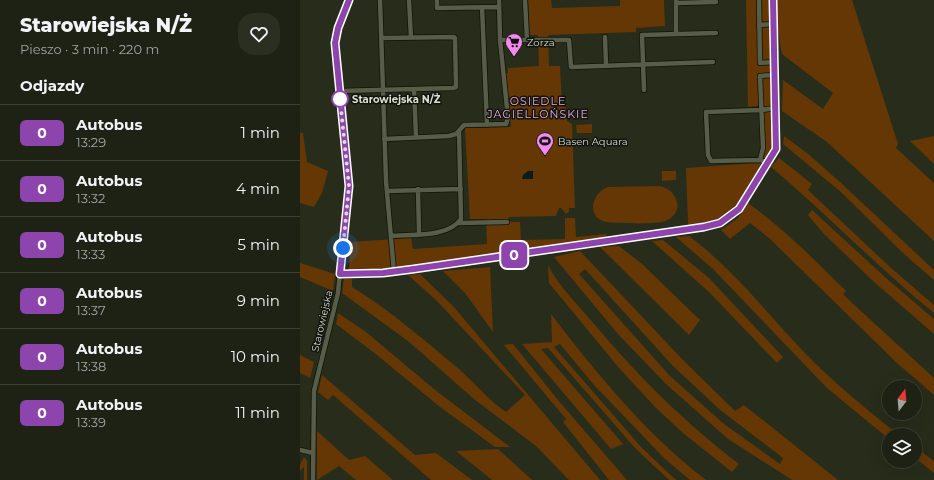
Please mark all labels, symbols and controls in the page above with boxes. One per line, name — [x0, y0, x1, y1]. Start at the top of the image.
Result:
button: heart — [238, 13, 280, 55]
text: Starowiejska N/Ż — [20, 14, 192, 37]
supermarket icon: Zorza — [504, 32, 524, 57]
place label: Zorza — [527, 36, 555, 49]
text: Pieszo · 3 min · 220 m — [20, 41, 159, 57]
text: Odjazdy — [20, 76, 84, 95]
marker: Starowiejska N/Ż — [331, 90, 349, 108]
place label: Starowiejska N/Ż — [352, 93, 441, 106]
district label: OSIEDLE JAGIELLOŃSKIE — [486, 94, 589, 121]
text: Autobus — [76, 115, 142, 134]
text: 1 min — [241, 123, 280, 142]
text: 0 — [37, 124, 47, 142]
sports icon: Basen Aquara — [535, 131, 555, 156]
text: 13:29 — [76, 134, 106, 150]
place label: Basen Aquara — [558, 135, 628, 148]
text: Autobus — [76, 171, 142, 190]
text: 4 min — [236, 179, 280, 198]
text: 0 — [37, 180, 47, 198]
text: 13:32 — [76, 190, 105, 206]
text: Autobus — [76, 227, 142, 246]
text: 5 min — [237, 235, 280, 254]
text: 0 — [37, 236, 47, 254]
your location — [333, 238, 353, 258]
line badge: 0 — [501, 242, 527, 268]
text: 13:33 — [76, 246, 105, 262]
text: 0 — [509, 246, 519, 264]
text: Autobus — [76, 283, 142, 302]
street label: Starowiejska — [309, 289, 335, 353]
text: 9 min — [237, 291, 280, 310]
text: 0 — [37, 292, 47, 310]
text: 13:37 — [76, 302, 106, 318]
text: Autobus — [76, 339, 142, 358]
text: 10 min — [231, 347, 280, 366]
text: 0 — [37, 348, 47, 366]
text: 13:38 — [76, 358, 106, 374]
north arrow — [882, 380, 922, 420]
map controls — [882, 380, 922, 468]
text: Autobus — [76, 395, 142, 414]
text: 11 min — [235, 403, 280, 422]
text: 0 — [37, 404, 47, 422]
text: 13:39 — [76, 414, 106, 430]
button: layers — [882, 428, 922, 468]

